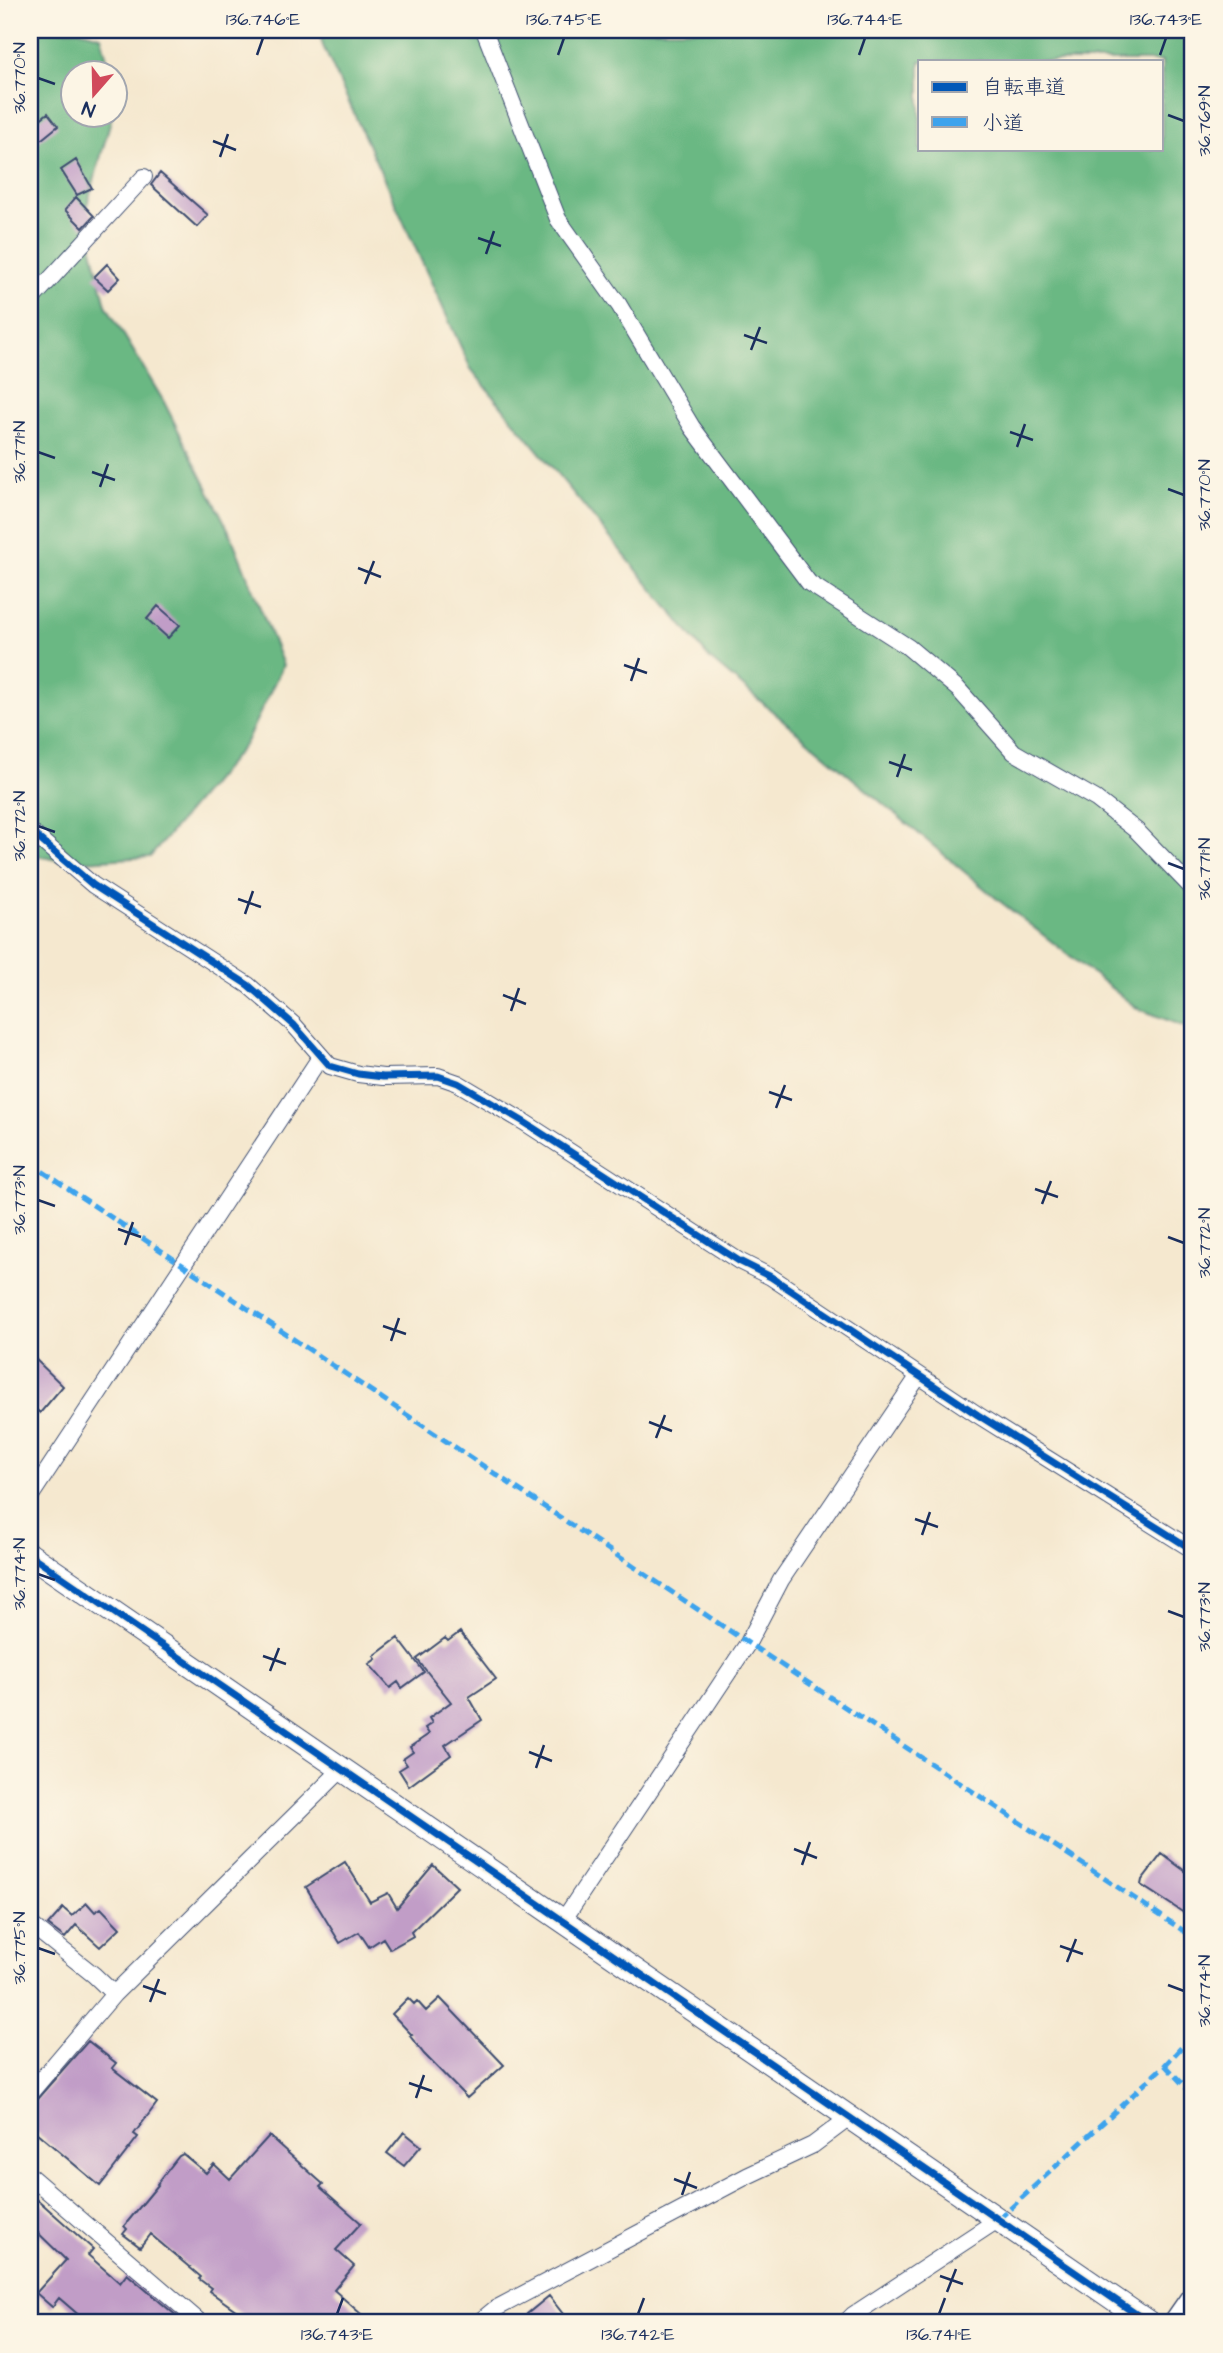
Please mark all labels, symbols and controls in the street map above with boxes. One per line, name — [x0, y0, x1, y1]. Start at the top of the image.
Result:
text: 136.746°E — [226, 7, 301, 32]
text: 136.745°E — [526, 7, 602, 32]
text: 136.744°E — [827, 7, 903, 32]
text: 136.743°E — [1130, 7, 1203, 32]
text: 36.770°N — [7, 42, 32, 114]
north arrow — [60, 60, 130, 130]
legend — [918, 60, 1164, 150]
text: 自転車道 — [982, 73, 1066, 102]
text: 36.769°N — [1192, 86, 1217, 156]
text: N — [78, 94, 99, 123]
text: 小道 — [982, 109, 1024, 138]
text: 36.771°N — [7, 421, 32, 483]
text: 36.770°N — [1192, 459, 1217, 531]
text: 36.772°N — [7, 791, 32, 861]
text: 36.771°N — [1192, 838, 1217, 900]
text: 36.773°N — [7, 1165, 32, 1235]
text: 36.772°N — [1192, 1208, 1217, 1278]
text: 36.774°N — [7, 1538, 32, 1610]
text: 36.773°N — [1192, 1582, 1217, 1652]
text: 36.775°N — [7, 1911, 32, 1985]
text: 36.774°N — [1192, 1955, 1217, 2027]
text: 136.743°E — [301, 2322, 374, 2347]
text: 136.742°E — [601, 2322, 675, 2347]
text: 136.741°E — [906, 2322, 972, 2347]

